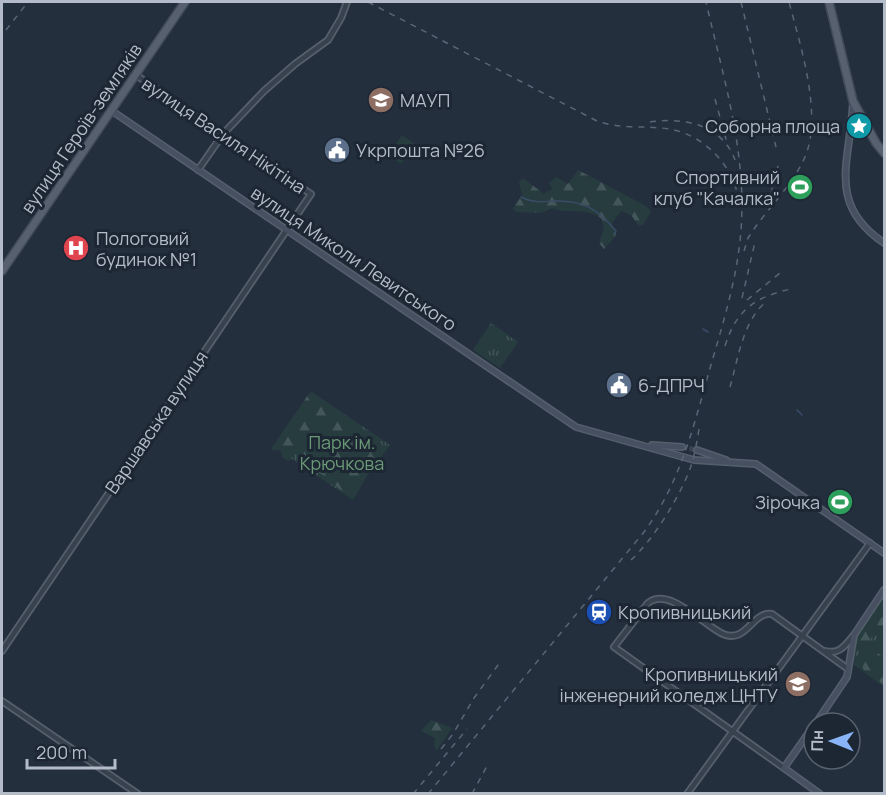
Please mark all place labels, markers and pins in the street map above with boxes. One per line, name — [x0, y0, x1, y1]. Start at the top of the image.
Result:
school or university icon: МАУП — [366, 85, 396, 115]
place label: МАУП — [400, 88, 450, 112]
place icon: Соборна площа — [844, 111, 874, 141]
place label: Соборна площа — [705, 114, 840, 138]
public building icon: Укрпошта №26 — [322, 135, 352, 165]
place label: Укрпошта №26 — [356, 138, 485, 162]
place label: Спортивний клуб "Качалка" — [654, 165, 780, 210]
sports icon: Спортивний клуб "Качалка" — [785, 172, 815, 202]
place label: Пологовий будинок №1 — [96, 226, 197, 271]
hospital icon: Пологовий будинок №1 — [61, 233, 91, 263]
public building icon: 6-ДПРЧ — [604, 370, 634, 400]
place label: 6-ДПРЧ — [638, 373, 705, 397]
sports icon: Зірочка — [825, 487, 855, 517]
place label: Зірочка — [755, 490, 820, 514]
station icon: Кропивницький — [584, 597, 614, 627]
place label: Кропивницький — [618, 600, 751, 624]
place label: Кропивницький інженерний коледж ЦНТУ — [559, 662, 778, 707]
school or university icon: Кропивницький інженерний коледж ЦНТУ — [783, 669, 813, 699]

